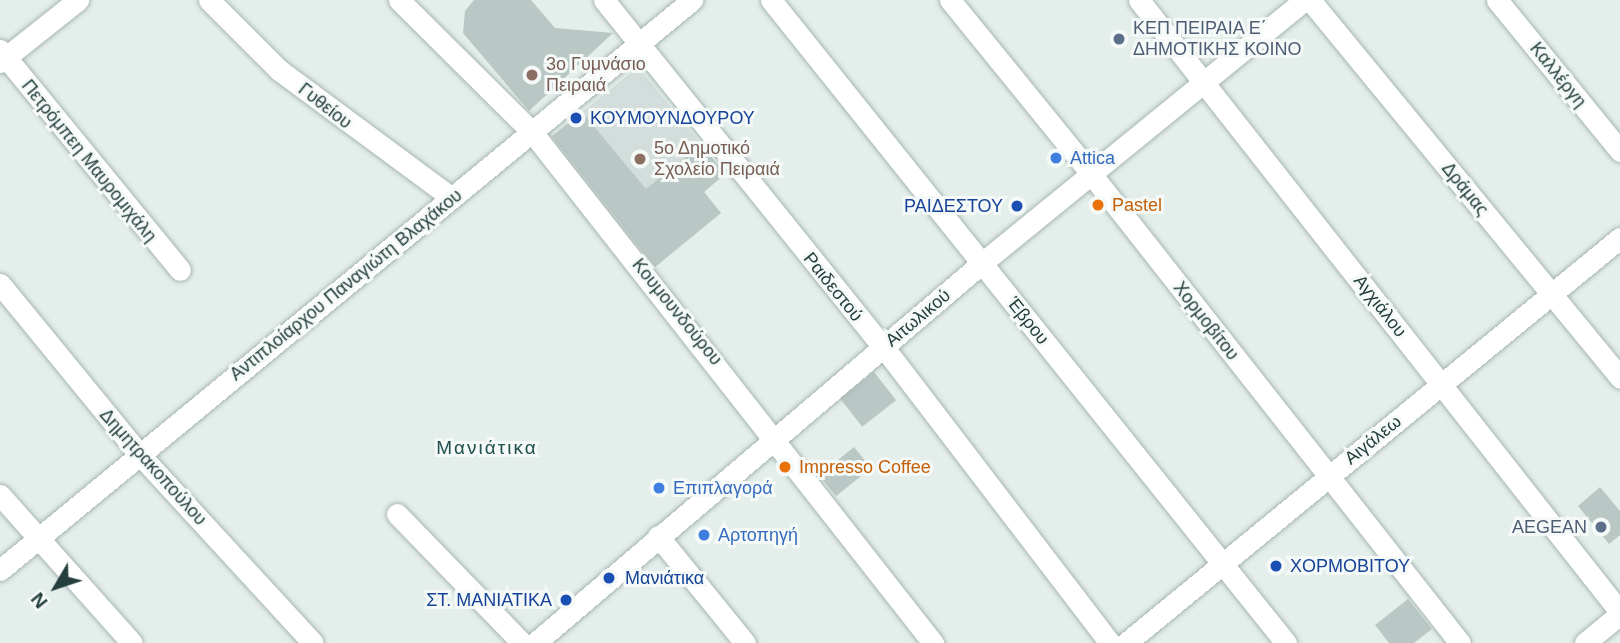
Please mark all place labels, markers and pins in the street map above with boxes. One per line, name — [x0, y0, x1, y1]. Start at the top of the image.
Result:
place label: ΚΕΠ ΠΕΙΡΑΙΑ Ε΄ ΔΗΜΟΤΙΚΗΣ ΚΟΙΝΟ — [1133, 18, 1302, 60]
marker: ΚΕΠ ΠΕΙΡΑΙΑ Ε΄ ΔΗΜΟΤΙΚΗΣ ΚΟΙΝΟ — [1111, 31, 1127, 47]
place label: 3ο Γυμνάσιο Πειραιά — [546, 54, 646, 96]
marker: 3ο Γυμνάσιο Πειραιά — [524, 67, 540, 83]
place label: ΚΟΥΜΟΥΝΔΟΥΡΟΥ — [590, 107, 755, 129]
marker: ΚΟΥΜΟΥΝΔΟΥΡΟΥ — [568, 110, 584, 126]
place label: 5ο Δημοτικό Σχολείο Πειραιά — [654, 138, 780, 180]
place label: Attica — [1070, 147, 1115, 169]
marker: Attica — [1048, 150, 1064, 166]
marker: 5ο Δημοτικό Σχολείο Πειραιά — [632, 151, 648, 167]
place label: Pastel — [1112, 194, 1162, 216]
place label: ΡΑΙΔΕΣΤΟΥ — [904, 195, 1003, 217]
marker: Pastel — [1090, 197, 1106, 213]
marker: ΡΑΙΔΕΣΤΟΥ — [1009, 198, 1025, 214]
place label: Impresso Coffee — [799, 456, 931, 478]
marker: Impresso Coffee — [777, 459, 793, 475]
place label: Επιπλαγορά — [673, 477, 773, 499]
marker: Επιπλαγορά — [651, 480, 667, 496]
place label: AEGEAN — [1512, 516, 1587, 538]
marker: AEGEAN — [1593, 519, 1609, 535]
place label: Αρτοπηγή — [718, 524, 798, 546]
marker: Αρτοπηγή — [696, 527, 712, 543]
place label: ΧΟΡΜΟΒΙΤΟΥ — [1290, 555, 1410, 577]
marker: ΧΟΡΜΟΒΙΤΟΥ — [1268, 558, 1284, 574]
place label: Μανιάτικα — [625, 567, 704, 589]
marker: Μανιάτικα — [599, 568, 619, 588]
place label: ΣΤ. ΜΑΝΙΑΤΙΚΑ — [426, 589, 552, 611]
marker: ΣΤ. ΜΑΝΙΑΤΙΚΑ — [558, 592, 574, 608]

